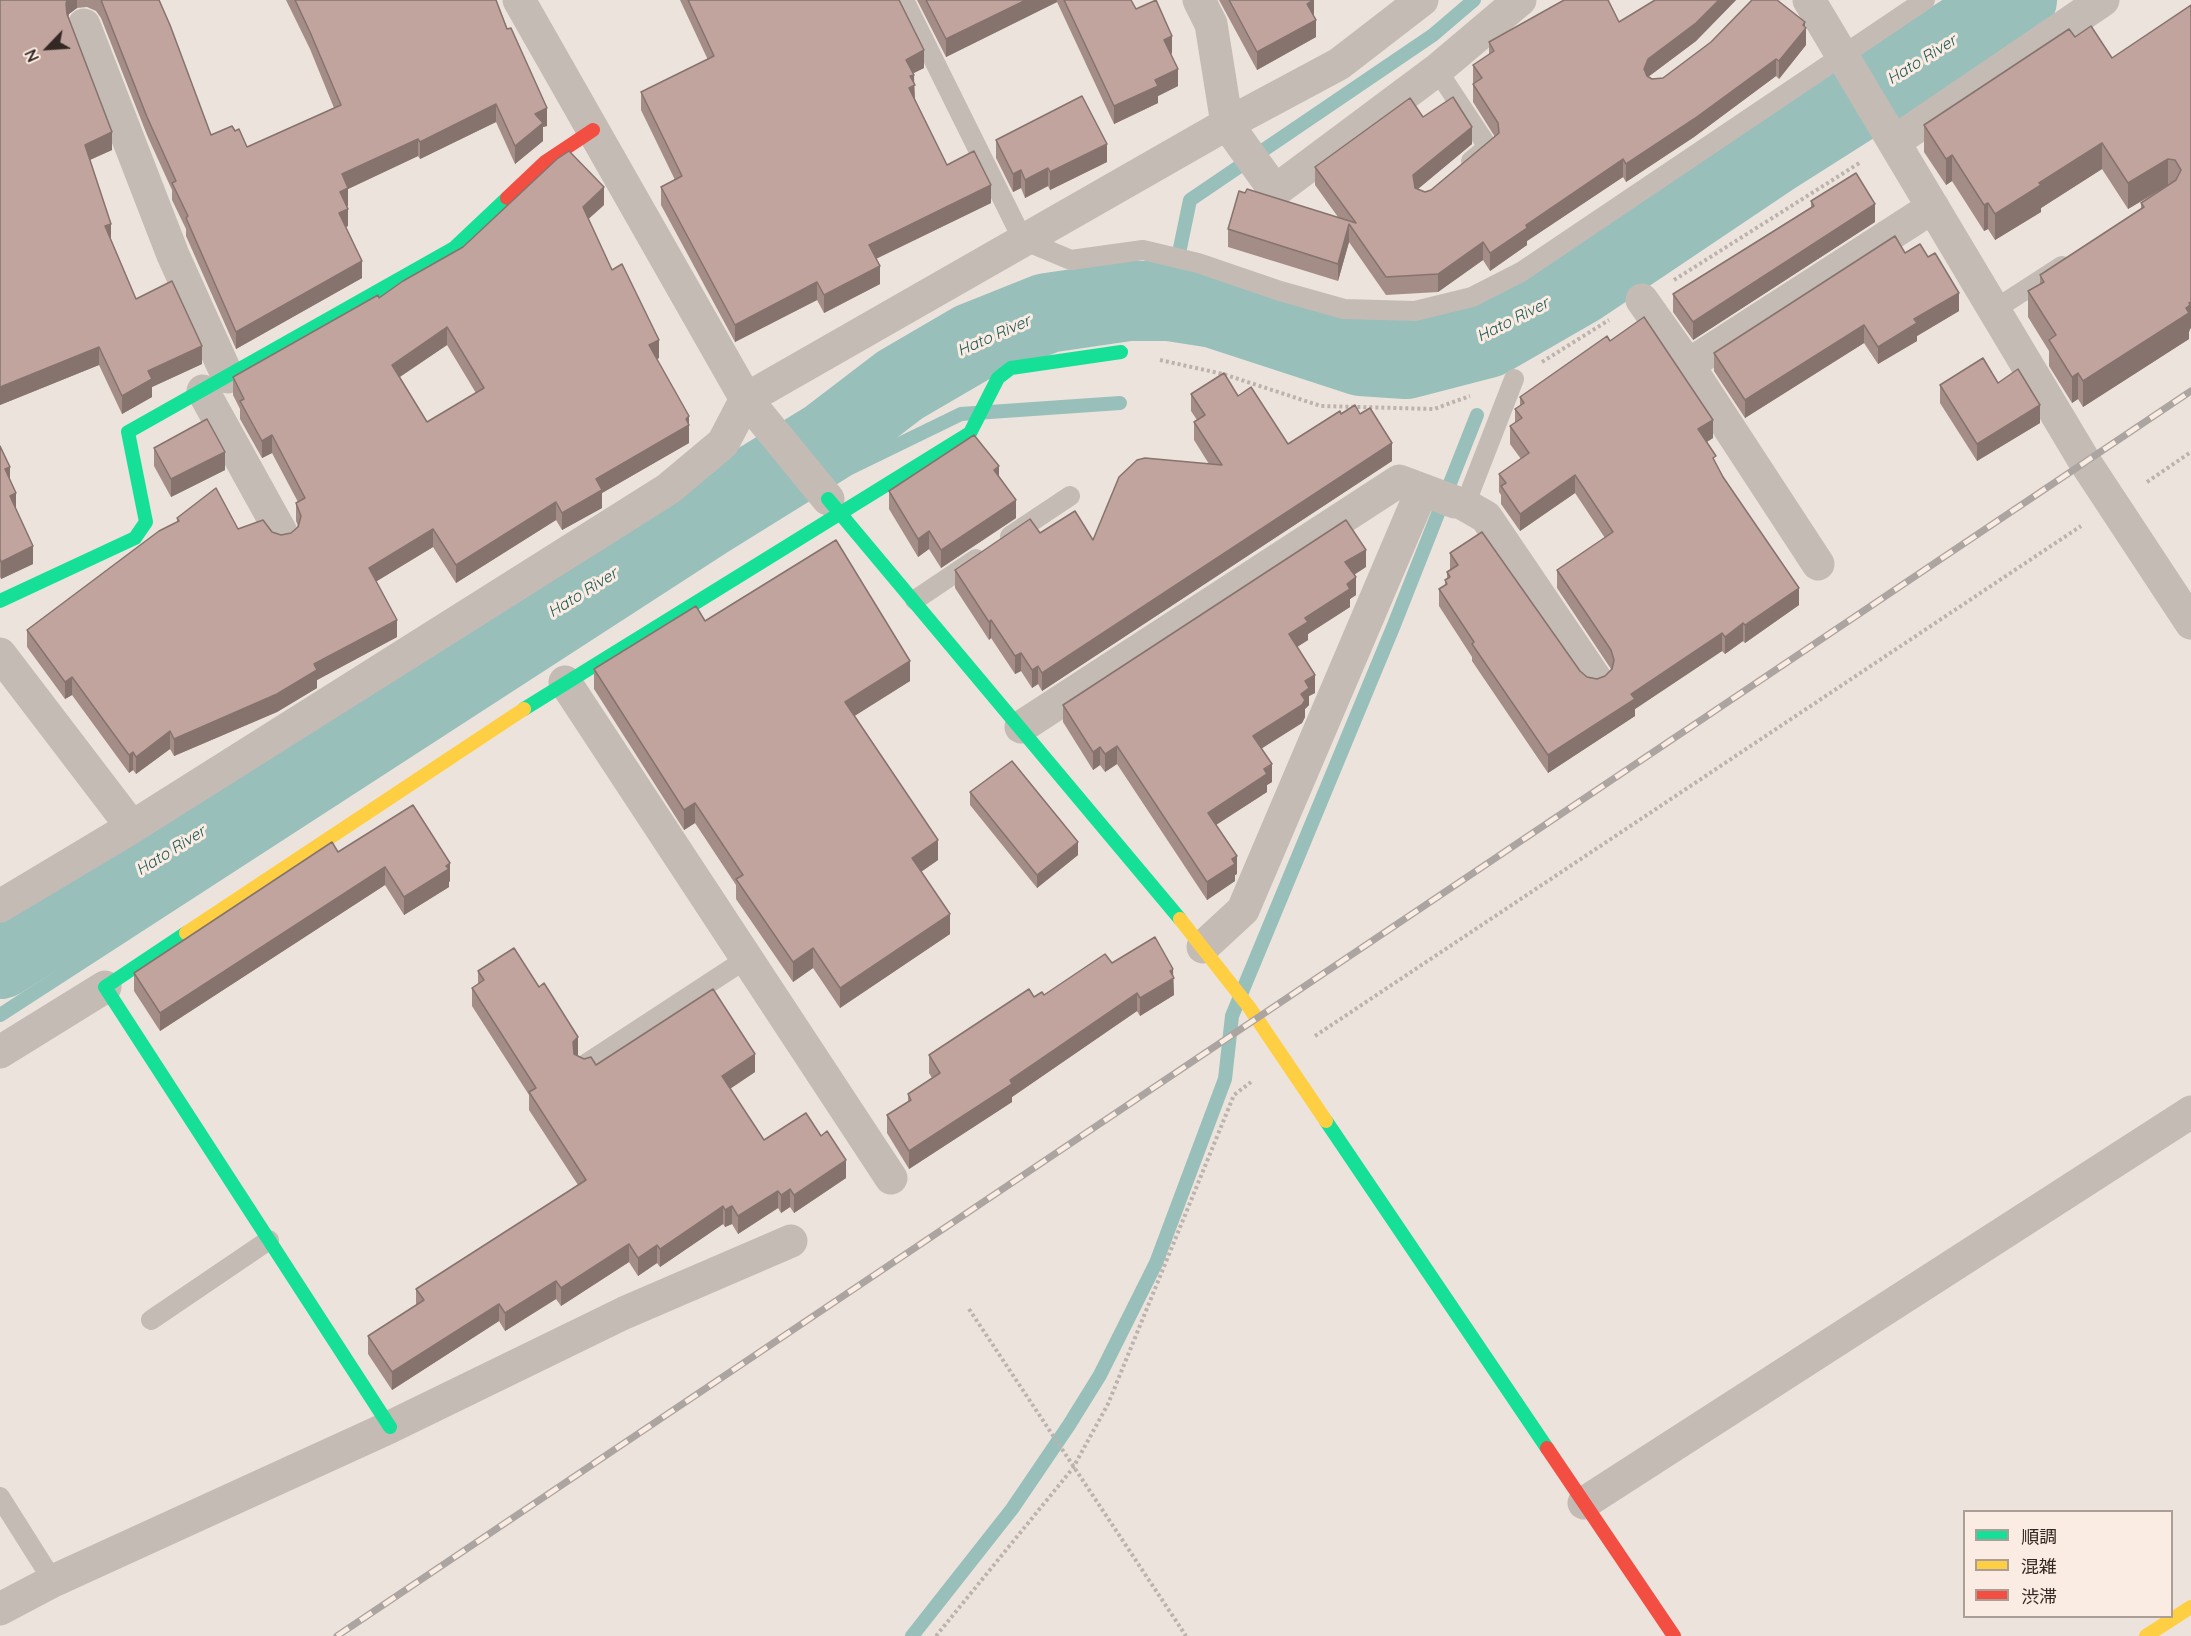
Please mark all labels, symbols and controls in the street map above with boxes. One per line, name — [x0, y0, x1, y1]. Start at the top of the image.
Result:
north arrow — [18, 18, 78, 78]
water label: Hato River — [1884, 31, 1960, 89]
text: N — [20, 46, 43, 65]
water label: Hato River — [1474, 294, 1552, 346]
water label: Hato River — [954, 311, 1034, 361]
water label: Hato River — [545, 564, 621, 622]
water label: Hato River — [133, 822, 209, 880]
legend — [1963, 1510, 2173, 1618]
text: 順調 — [2021, 1525, 2057, 1548]
text: 混雑 — [2021, 1555, 2057, 1578]
text: 渋滞 — [2021, 1585, 2057, 1608]

